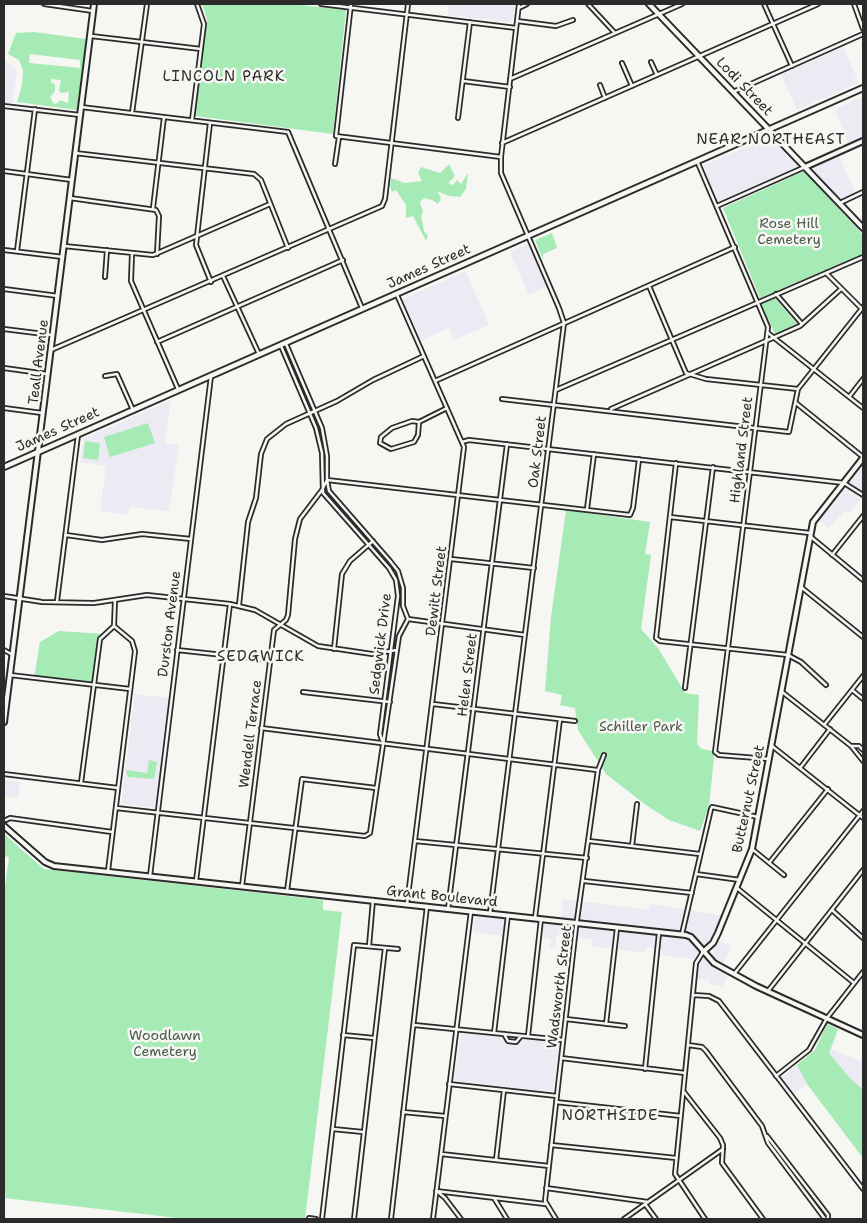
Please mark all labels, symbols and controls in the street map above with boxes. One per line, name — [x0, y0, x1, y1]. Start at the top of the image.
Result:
street label: Lodi Street — [712, 54, 776, 120]
district label: LINCOLN PARK — [161, 68, 287, 86]
district label: NEAR NORTHEAST — [694, 131, 848, 149]
park label: Rose Hill Cemetery — [757, 216, 821, 248]
street label: James Street — [385, 241, 473, 293]
street label: Teall Avenue — [25, 318, 53, 406]
street label: Highland Street — [727, 396, 757, 504]
street label: James Street — [14, 404, 102, 456]
street label: Oak Street — [525, 415, 551, 489]
street label: Dewitt Street — [423, 545, 451, 637]
street label: Durston Avenue — [155, 570, 185, 678]
street label: Sedgwick Drive — [366, 592, 396, 696]
street label: Helen Street — [455, 632, 481, 718]
district label: SEDGWICK — [216, 648, 306, 666]
street label: Wendell Terrace — [236, 679, 266, 789]
park label: Schiller Park — [599, 719, 683, 735]
street label: Butternut Street — [729, 743, 769, 855]
street label: Grant Boulevard — [386, 883, 498, 911]
street label: Wadsworth Street — [544, 924, 576, 1050]
park label: Woodlawn Cemetery — [129, 1028, 201, 1060]
district label: NORTHSIDE — [560, 1107, 660, 1125]

